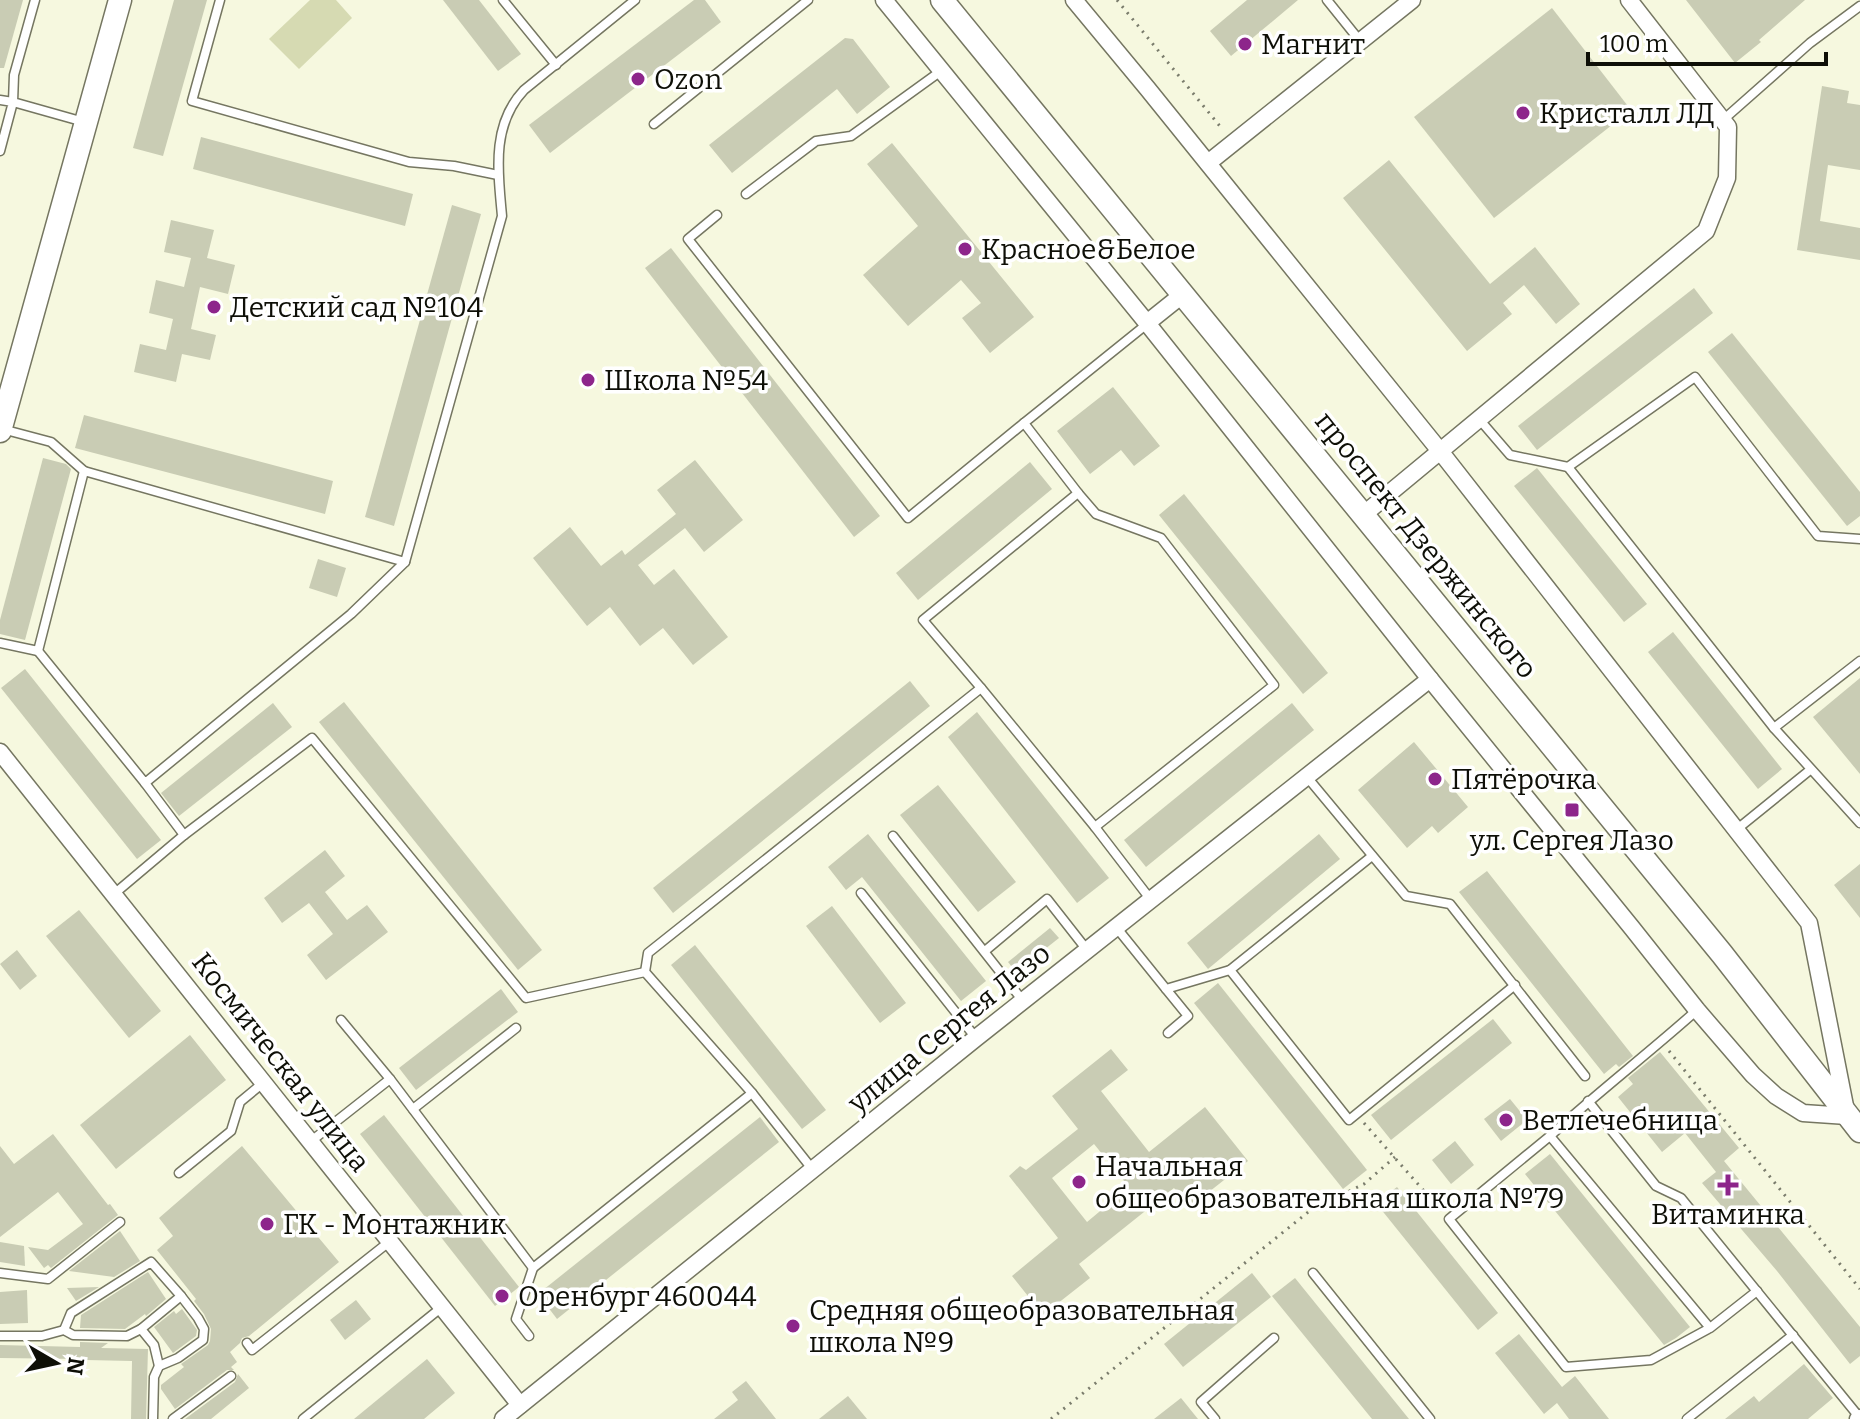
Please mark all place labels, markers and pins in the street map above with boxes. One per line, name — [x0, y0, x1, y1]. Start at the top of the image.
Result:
place label: Магнит — [1261, 28, 1365, 61]
marker: Магнит — [1236, 35, 1254, 53]
place label: Ozon — [654, 63, 722, 96]
marker: Ozon — [629, 70, 647, 88]
place label: Кристалл ЛД — [1539, 97, 1715, 130]
marker: Кристалл ЛД — [1514, 104, 1532, 122]
place label: Красное&Белое — [981, 233, 1196, 266]
marker: Красное&Белое — [956, 240, 974, 258]
place label: Детский сад №104 — [230, 291, 483, 324]
marker: Детский сад №104 — [205, 298, 223, 316]
place label: Школа №54 — [604, 364, 768, 397]
marker: Школа №54 — [579, 371, 597, 389]
place label: Пятёрочка — [1451, 763, 1597, 796]
marker: Пятёрочка — [1426, 770, 1444, 788]
marker: ул. Сергея Лазо — [1563, 801, 1581, 819]
place label: ул. Сергея Лазо — [1469, 824, 1674, 857]
place label: Ветлечебница — [1522, 1104, 1718, 1137]
marker: Ветлечебница — [1497, 1111, 1515, 1129]
place label: Начальная общеобразовательная школа №79 — [1095, 1150, 1564, 1215]
marker: Начальная общеобразовательная школа №79 — [1070, 1173, 1088, 1191]
marker: Витаминка — [1719, 1176, 1737, 1194]
place label: Витаминка — [1651, 1198, 1805, 1231]
place label: ГК - Монтажник — [283, 1208, 507, 1241]
marker: ГК - Монтажник — [258, 1215, 276, 1233]
place label: Оренбург 460044 — [518, 1280, 757, 1313]
marker: Оренбург 460044 — [493, 1287, 511, 1305]
place label: Средняя общеобразовательная школа №9 — [809, 1294, 1235, 1359]
marker: Средняя общеобразовательная школа №9 — [784, 1317, 802, 1335]

